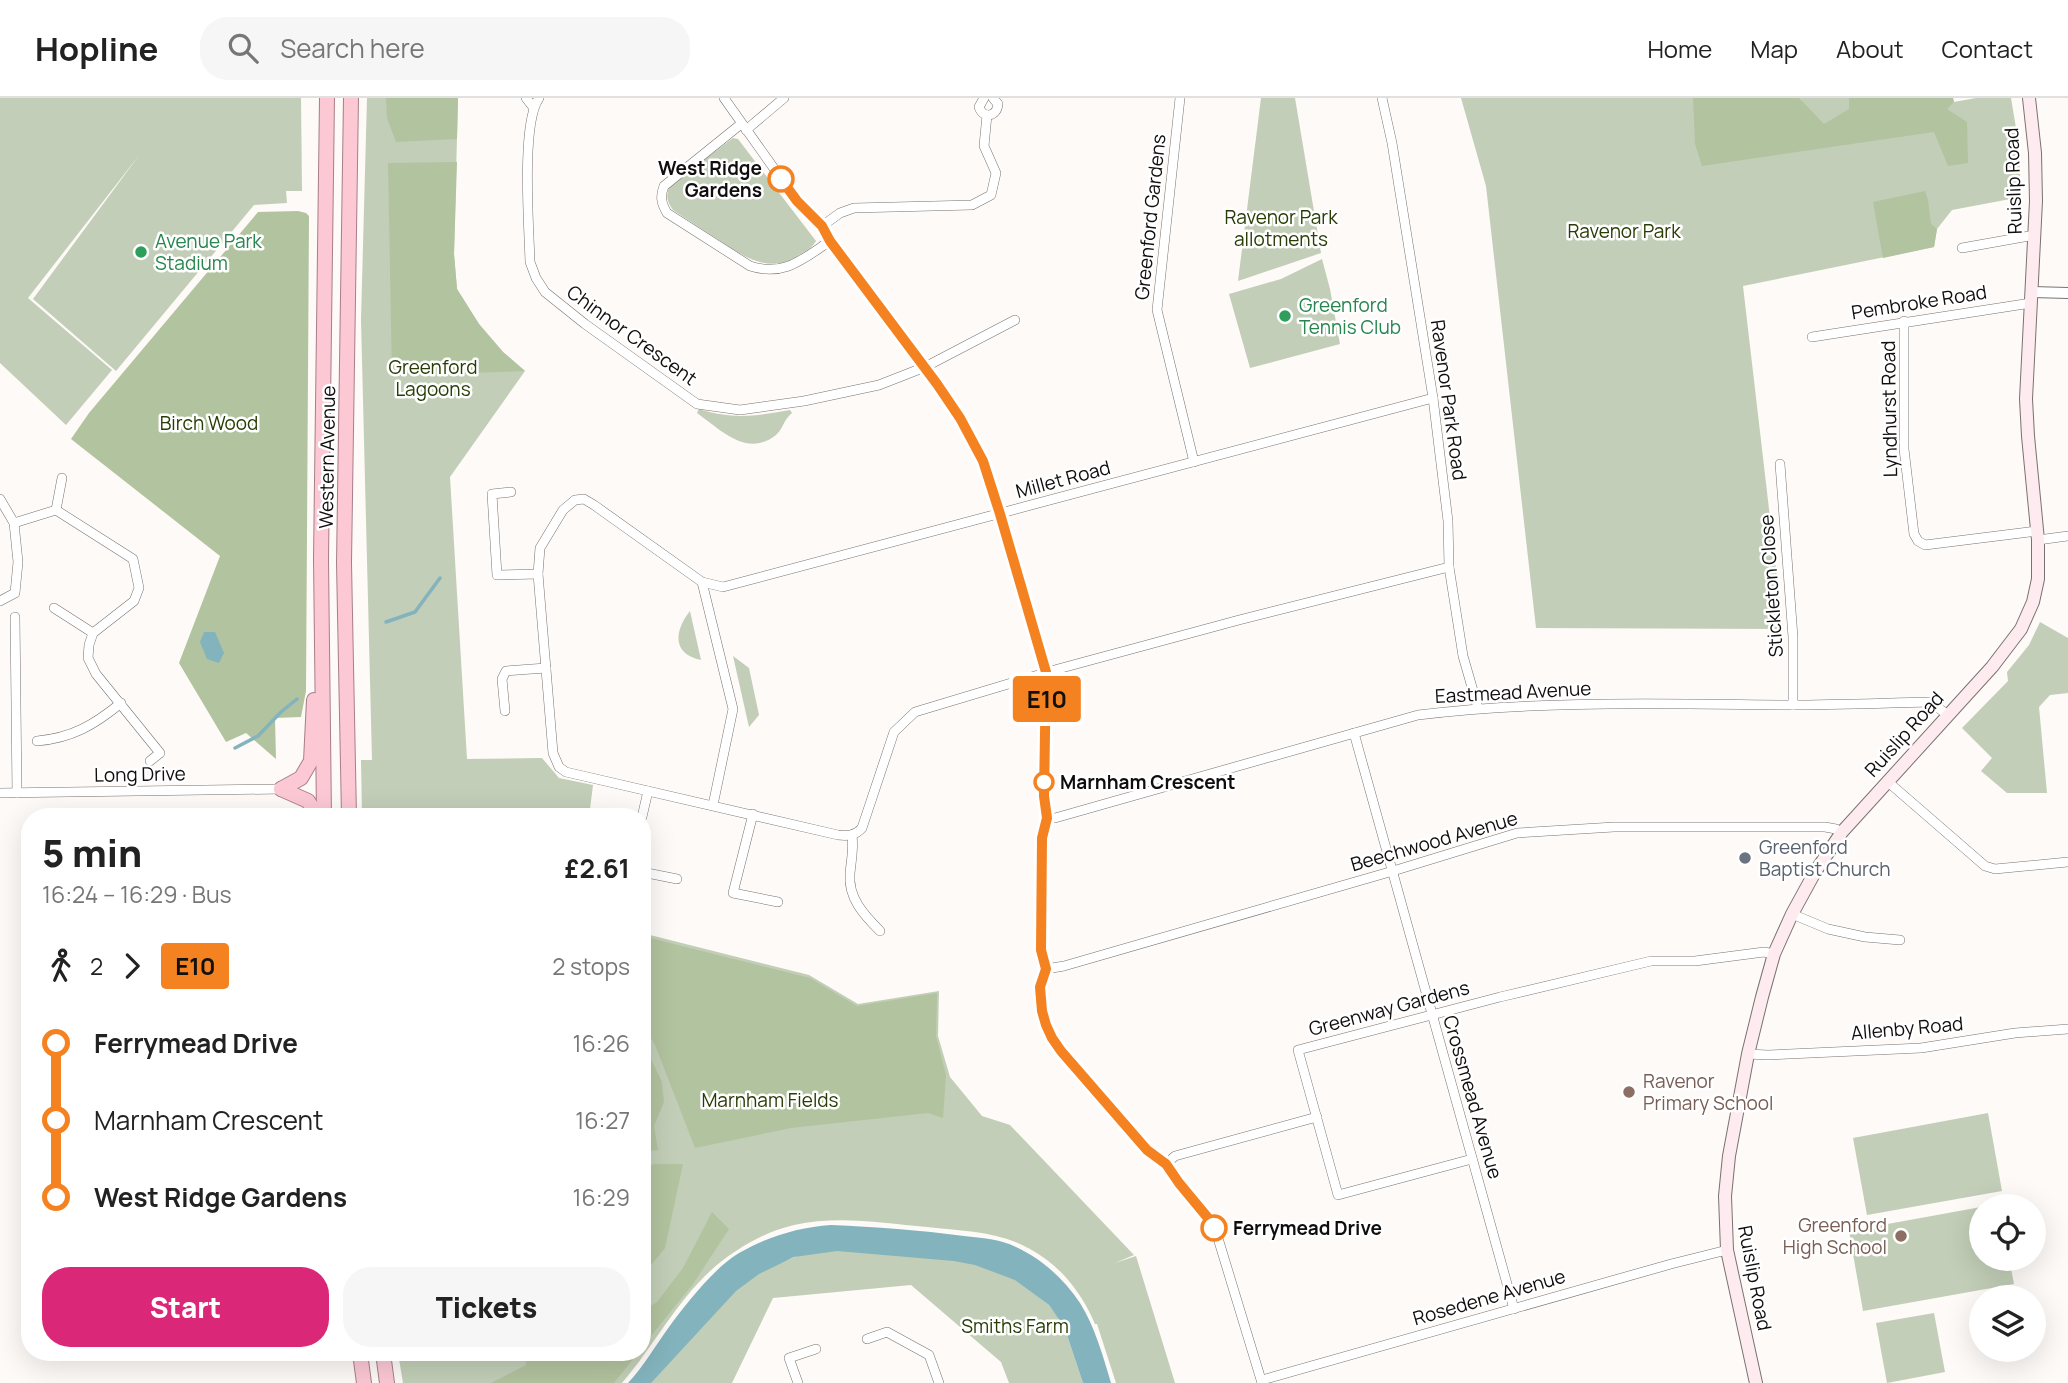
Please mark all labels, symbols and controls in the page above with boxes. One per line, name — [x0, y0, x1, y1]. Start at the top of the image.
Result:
search box — [200, 17, 690, 80]
text: Hopline — [35, 26, 158, 71]
icon: search — [224, 29, 262, 67]
text: Search here — [280, 30, 425, 66]
text: Home — [1647, 32, 1712, 65]
text: Map — [1750, 32, 1798, 65]
text: About — [1836, 32, 1904, 65]
text: Contact — [1942, 32, 2033, 65]
street label: Ruislip Road — [1998, 127, 2028, 235]
street label: Greenford Gardens — [1128, 133, 1172, 301]
place label: West Ridge Gardens — [658, 155, 762, 203]
marker: West Ridge Gardens — [768, 166, 794, 192]
park label: Ravenor Park allotments — [1224, 204, 1338, 252]
park label: Ravenor Park — [1567, 218, 1681, 244]
place label: Avenue Park Stadium — [155, 228, 262, 276]
marker: Avenue Park Stadium — [133, 244, 149, 260]
street label: Pembroke Road — [1849, 278, 1989, 326]
street label: Chinnor Crescent — [562, 279, 702, 391]
place label: Greenford Tennis Club — [1299, 292, 1401, 340]
marker: Greenford Tennis Club — [1277, 308, 1293, 324]
street label: Ravenor Park Road — [1425, 318, 1473, 482]
street label: Lyndhurst Road — [1875, 340, 1903, 478]
park label: Greenford Lagoons — [389, 354, 477, 402]
street label: Western Avenue — [313, 385, 341, 529]
park label: Birch Wood — [160, 410, 258, 436]
street label: Millet Road — [1013, 454, 1113, 504]
street label: Stickleton Close — [1753, 514, 1789, 658]
street label: Eastmead Avenue — [1434, 675, 1592, 709]
line badge: E10 — [1007, 676, 1087, 722]
text: E10 — [1027, 682, 1067, 715]
street label: Ruislip Road — [1859, 686, 1949, 782]
street label: Long Drive — [94, 760, 186, 788]
place label: Marnham Crescent — [1060, 769, 1235, 795]
marker: Marnham Crescent — [1034, 772, 1054, 792]
street label: Beechwood Avenue — [1348, 805, 1520, 877]
text: 5 min — [42, 826, 142, 878]
place label: Greenford Baptist Church — [1759, 834, 1891, 882]
text: £2.61 — [565, 850, 630, 886]
marker: Greenford Baptist Church — [1737, 850, 1753, 866]
text: 16:24 – 16:29 · Bus — [42, 878, 232, 910]
icon: walk — [42, 947, 80, 985]
icon: forward — [113, 947, 151, 985]
text: E10 — [175, 949, 215, 982]
text: 2 — [90, 950, 103, 982]
text: 2 stops — [552, 950, 630, 982]
street label: Greenway Gardens — [1306, 974, 1472, 1042]
street label: Allenby Road — [1850, 1010, 1964, 1046]
street label: Crossmead Avenue — [1437, 1012, 1509, 1182]
text: Ferrymead Drive — [94, 1025, 298, 1061]
text: 16:26 — [573, 1027, 630, 1059]
place label: Ravenor Primary School — [1643, 1068, 1773, 1116]
marker: Ravenor Primary School — [1621, 1084, 1637, 1100]
park label: Marnham Fields — [701, 1087, 839, 1113]
text: Marnham Crescent — [94, 1102, 323, 1138]
text: 16:27 — [575, 1104, 630, 1136]
text: West Ridge Gardens — [94, 1179, 347, 1215]
text: 16:29 — [573, 1181, 630, 1213]
map controls — [1969, 1194, 2046, 1362]
button: locate — [1969, 1194, 2046, 1271]
place label: Greenford High School — [1783, 1212, 1887, 1260]
marker: Ferrymead Drive — [1201, 1215, 1227, 1241]
place label: Ferrymead Drive — [1233, 1215, 1382, 1241]
street label: Ruislip Road — [1732, 1223, 1778, 1333]
marker: Greenford High School — [1893, 1228, 1909, 1244]
street label: Rosedene Avenue — [1410, 1263, 1568, 1331]
button: Start — [42, 1267, 329, 1347]
button: Tickets — [343, 1267, 630, 1347]
button: layers — [1969, 1285, 2046, 1362]
park label: Smiths Farm — [961, 1313, 1069, 1339]

